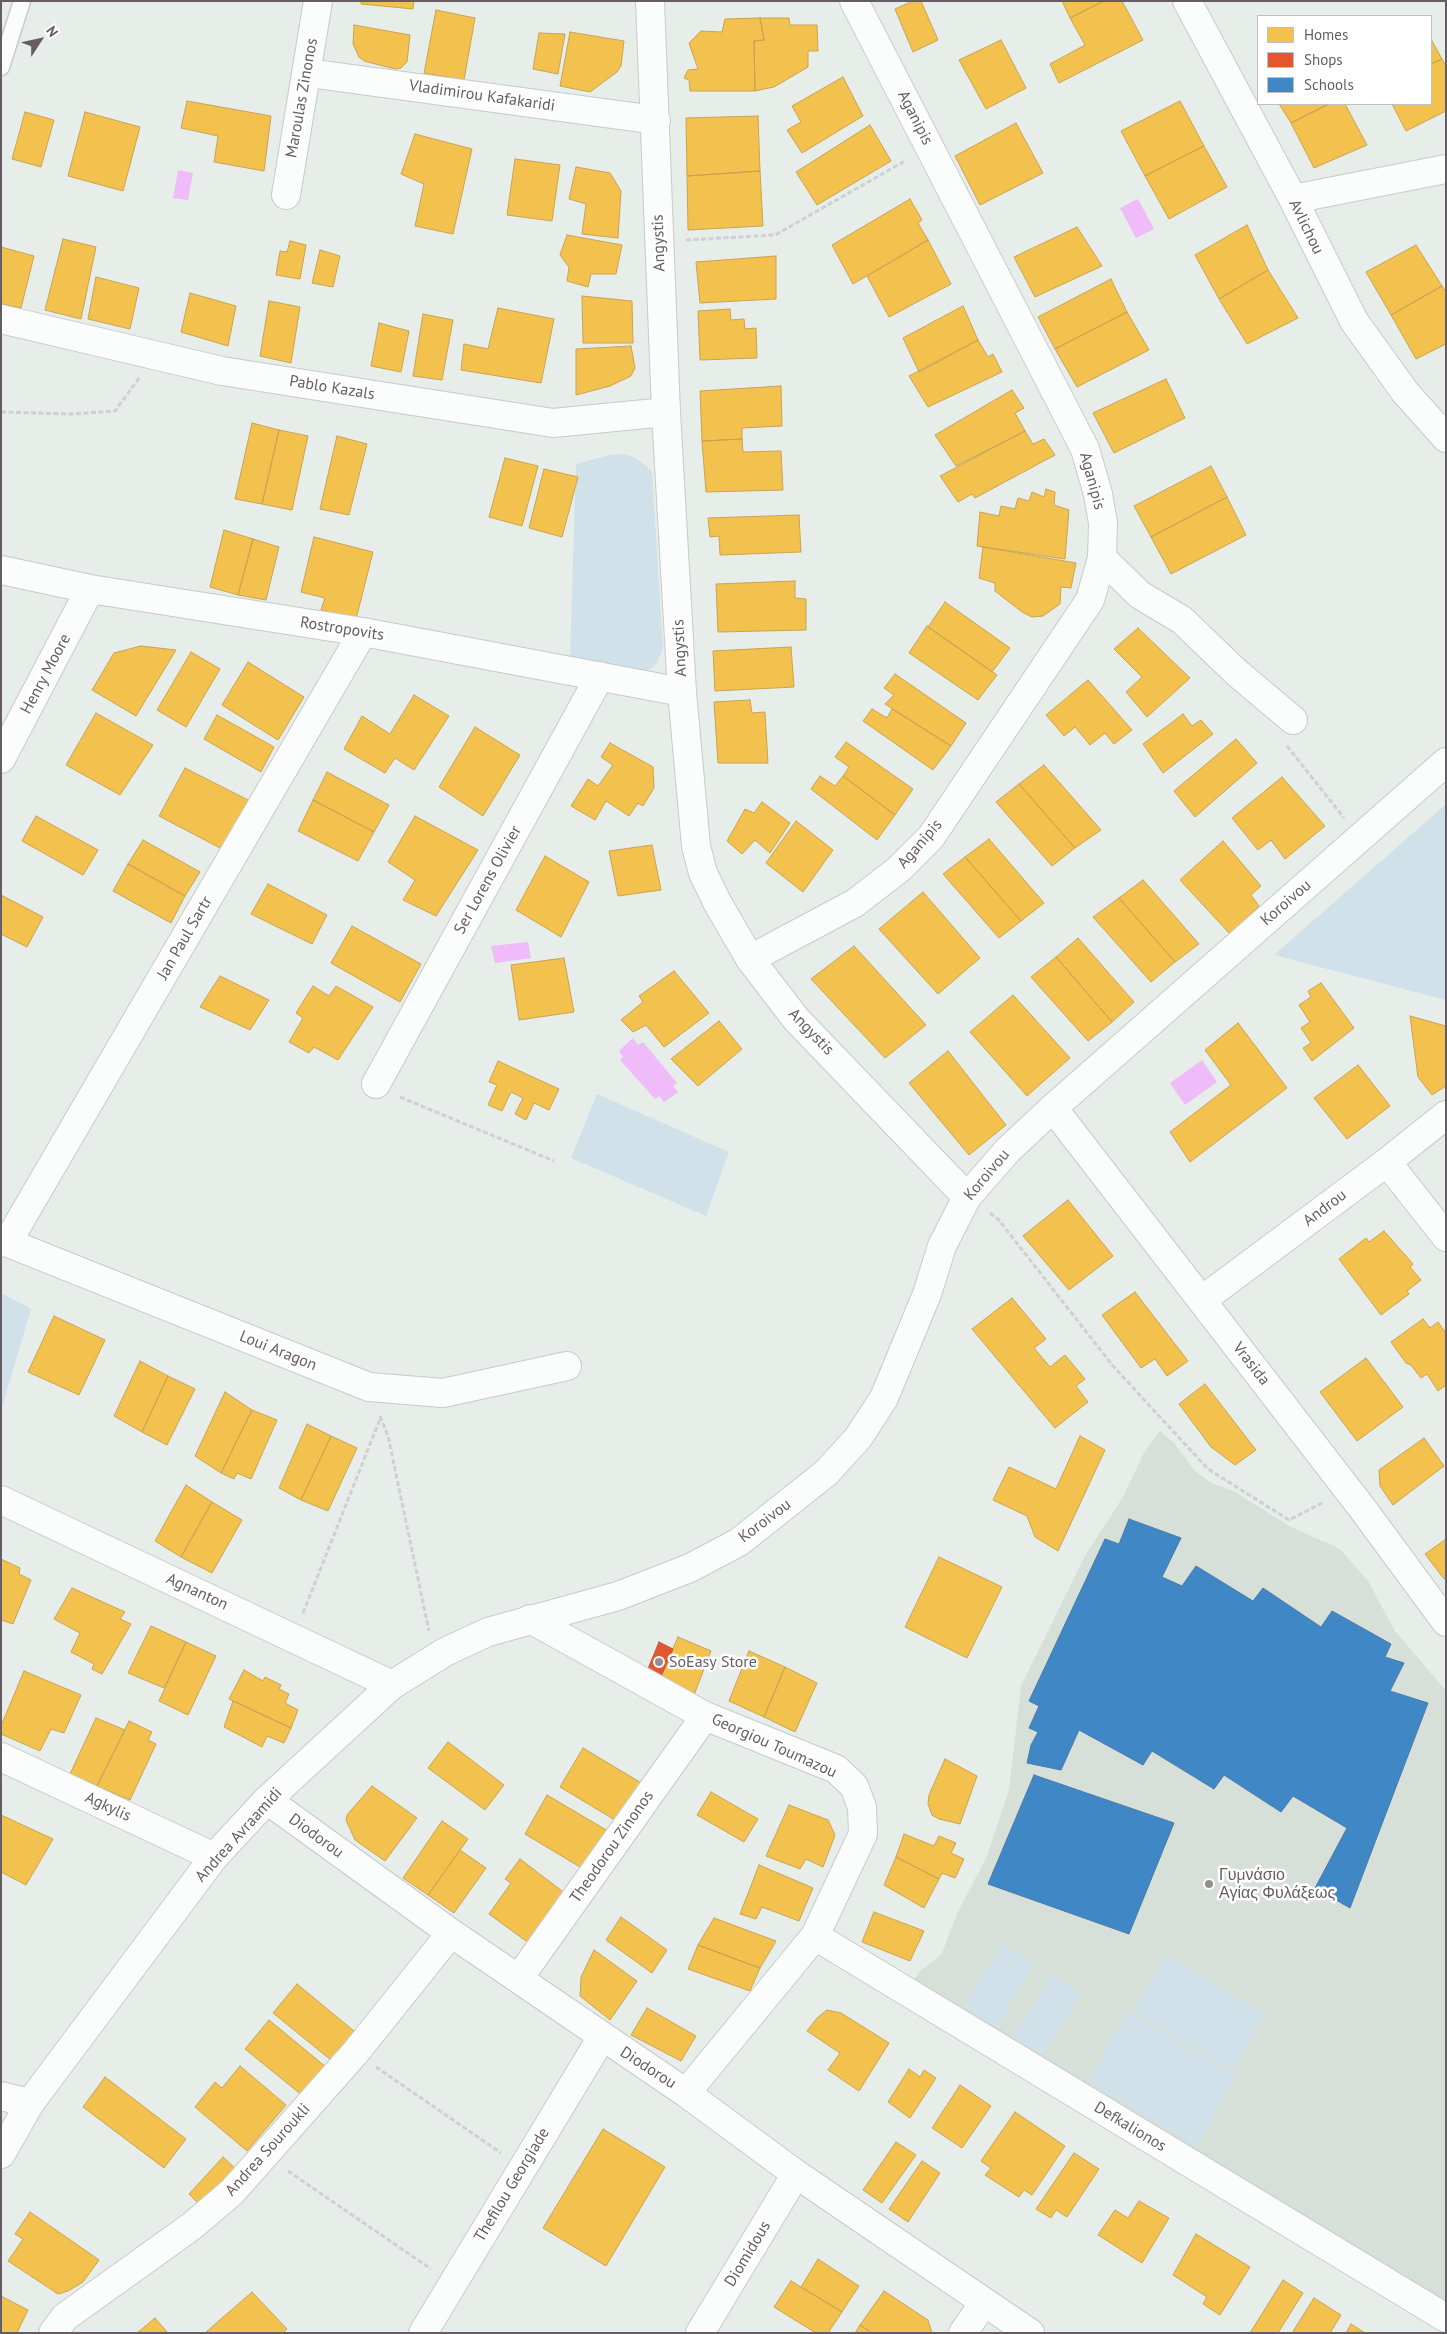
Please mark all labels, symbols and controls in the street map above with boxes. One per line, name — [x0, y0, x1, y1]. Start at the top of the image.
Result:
north arrow — [15, 15, 65, 65]
legend — [1257, 15, 1432, 105]
text: N — [42, 22, 62, 40]
text: Homes — [1304, 25, 1348, 44]
street label: Maroulas Zinonos — [282, 37, 322, 159]
text: Shops — [1304, 50, 1343, 69]
text: Schools — [1304, 75, 1354, 94]
street label: Vladimirou Kafakaridi — [408, 76, 556, 116]
street label: Aganipis — [893, 88, 937, 148]
street label: Avlichou — [1285, 196, 1327, 258]
street label: Angystis — [648, 214, 670, 272]
street label: Pablo Kazals — [288, 372, 376, 404]
street label: Aganipis — [1075, 450, 1109, 512]
street label: Rostropovits — [299, 613, 385, 645]
street label: Angystis — [669, 619, 691, 677]
street label: Henry Moore — [17, 631, 75, 717]
street label: Aganipis — [894, 816, 946, 872]
street label: Ser Lorens Olivier — [450, 822, 526, 938]
street label: Koroivou — [1257, 876, 1315, 930]
street label: Jan Paul Sartr — [154, 893, 216, 983]
street label: Angystis — [784, 1005, 838, 1059]
street label: Koroivou — [960, 1146, 1014, 1204]
street label: Androu — [1300, 1185, 1350, 1231]
street label: Loui Aragon — [237, 1327, 319, 1375]
street label: Vrasida — [1228, 1339, 1274, 1389]
street label: Koroivou — [735, 1495, 795, 1547]
street label: Agnanton — [163, 1569, 231, 1615]
place label: SoEasy Store — [669, 1652, 757, 1672]
marker: SoEasy Store — [653, 1656, 665, 1668]
street label: Georgiou Toumazou — [708, 1710, 840, 1782]
street label: Andrea Avraamidi — [192, 1784, 286, 1886]
street label: Theodorou Zinonos — [566, 1787, 658, 1907]
street label: Agkylis — [82, 1788, 134, 1826]
street label: Diodorou — [285, 1810, 347, 1862]
place label: Γυμνάσιο Αγίας Φυλάξεως — [1219, 1865, 1335, 1903]
marker: Γυμνάσιο Αγίας Φυλάξεως — [1203, 1878, 1215, 1890]
street label: Diodorou — [616, 2043, 680, 2093]
street label: Defkalionos — [1090, 2098, 1170, 2156]
street label: Andrea Souroukli — [222, 2100, 314, 2200]
street label: Thefilou Georgiade — [470, 2124, 554, 2246]
street label: Diomidous — [721, 2218, 775, 2290]

